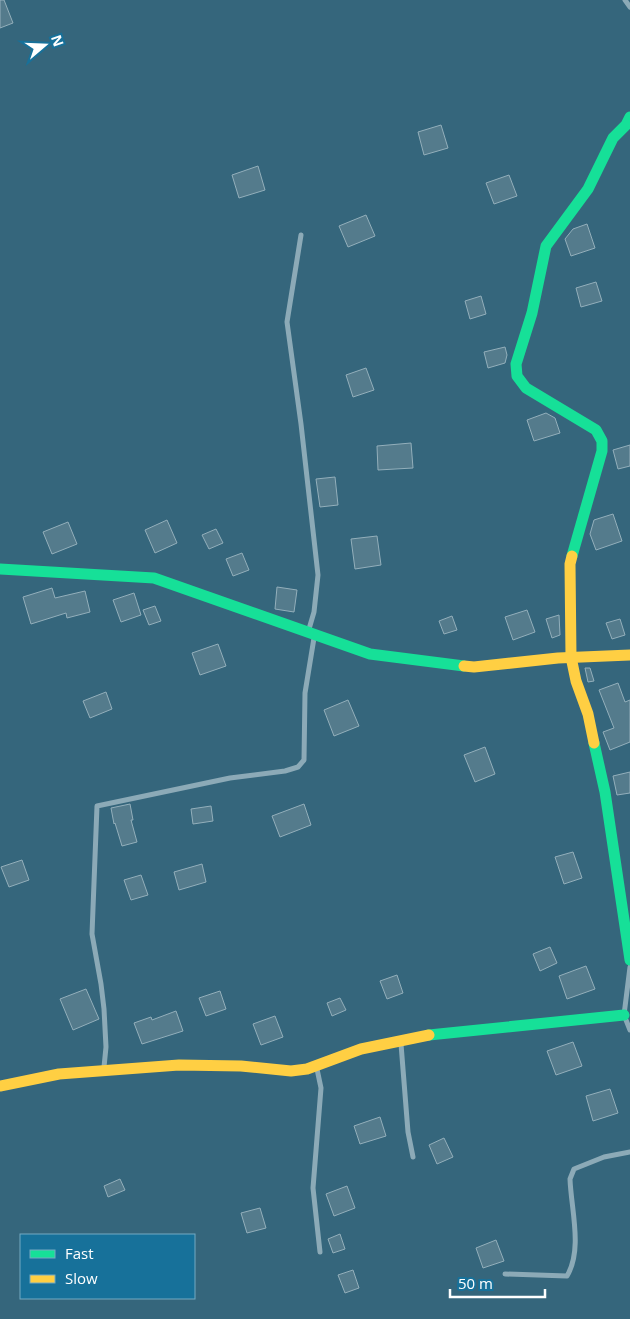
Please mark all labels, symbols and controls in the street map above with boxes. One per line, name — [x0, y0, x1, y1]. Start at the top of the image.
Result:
north arrow — [20, 20, 70, 70]
text: N — [47, 32, 69, 49]
legend — [20, 1234, 195, 1299]
text: Fast — [65, 1243, 94, 1263]
scale bar — [450, 1266, 545, 1298]
text: Slow — [65, 1268, 98, 1288]
text: 50 m — [458, 1273, 493, 1293]

